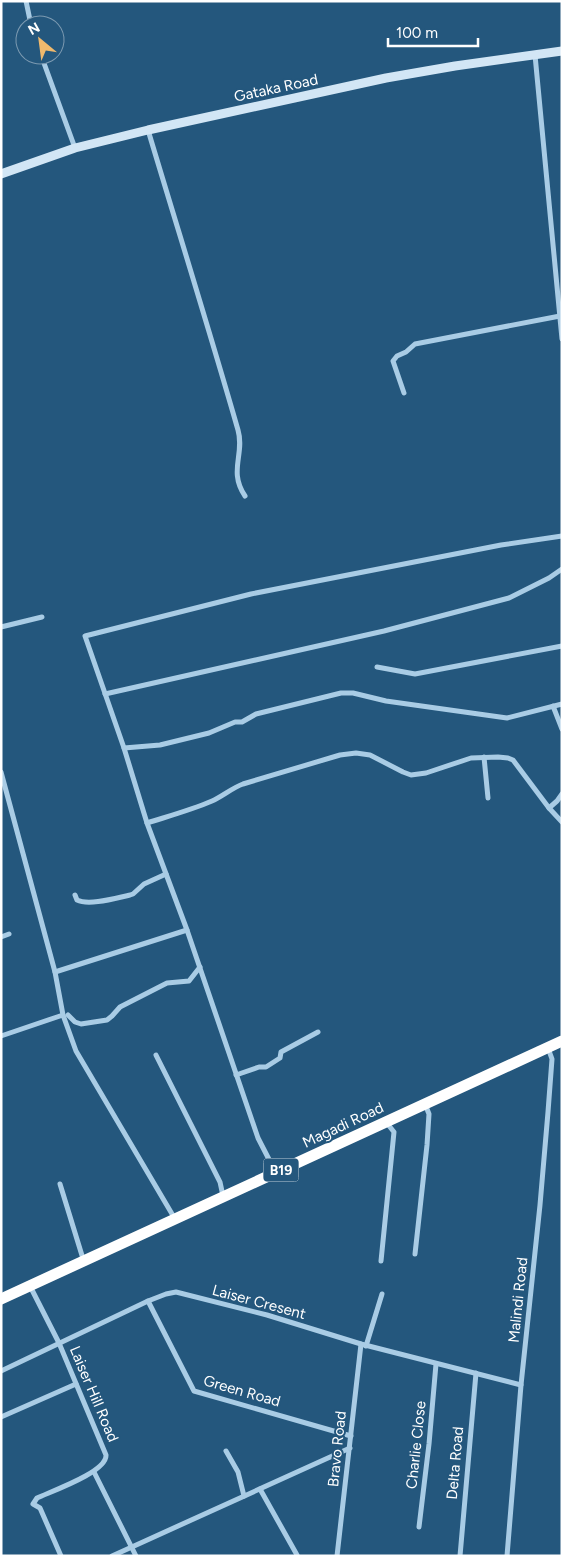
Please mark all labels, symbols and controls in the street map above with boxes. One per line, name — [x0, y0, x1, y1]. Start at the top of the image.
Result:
north arrow — [15, 15, 65, 65]
scale bar — [388, 15, 478, 47]
text: N — [25, 19, 43, 39]
text: 100 m — [396, 24, 438, 42]
street label: Gataka Road — [232, 70, 320, 106]
street label: Magadi Road — [300, 1098, 386, 1152]
road number: B19 — [264, 1158, 298, 1182]
street label: Malindi Road — [505, 1256, 531, 1344]
street label: Laiser Cresent — [210, 1281, 308, 1323]
street label: Laiser Hill Road — [66, 1343, 122, 1445]
street label: Green Road — [201, 1371, 283, 1411]
street label: Charlie Close — [402, 1400, 430, 1490]
street label: Bravo Road — [324, 1410, 350, 1488]
street label: Delta Road — [443, 1426, 467, 1500]

